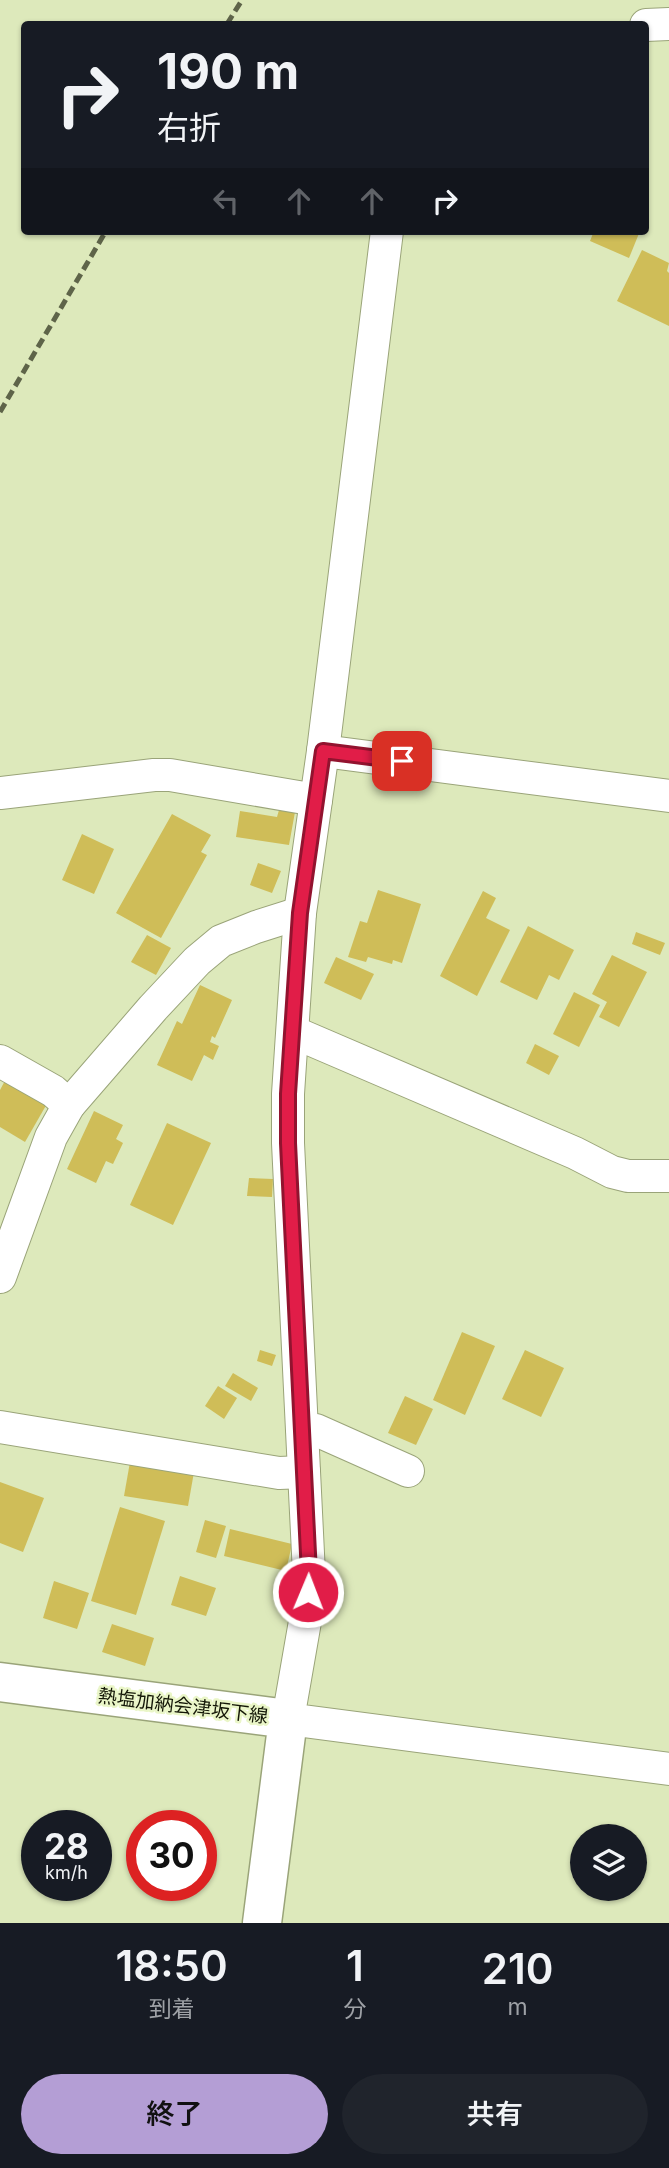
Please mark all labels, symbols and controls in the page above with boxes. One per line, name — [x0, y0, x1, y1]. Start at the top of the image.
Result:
text: 190 m — [157, 42, 299, 101]
icon: right — [42, 49, 133, 140]
text: 右折 — [157, 108, 221, 147]
icon: left — [207, 182, 245, 220]
icon: ahead — [280, 182, 318, 220]
icon: ahead — [353, 182, 391, 220]
icon: right — [426, 182, 464, 220]
pin — [372, 731, 432, 791]
icon: arrive — [383, 742, 421, 780]
position arrow — [271, 1555, 345, 1629]
street label: 熱塩加納会津坂下線 — [97, 1684, 269, 1728]
speed limit sign: 30 — [126, 1810, 217, 1901]
map controls — [570, 1824, 647, 1901]
button: layers — [570, 1824, 647, 1901]
text: 28 — [44, 1825, 89, 1867]
text: km/h — [45, 1862, 88, 1883]
text: 18:50 — [116, 1940, 228, 1991]
text: 1 — [346, 1940, 364, 1991]
text: 210 — [482, 1943, 553, 1994]
text: m — [508, 1993, 528, 2021]
text: 到着 — [149, 1995, 195, 2023]
text: 分 — [343, 1995, 366, 2023]
button: 終了 — [21, 2074, 328, 2154]
button: 共有 — [342, 2074, 648, 2154]

